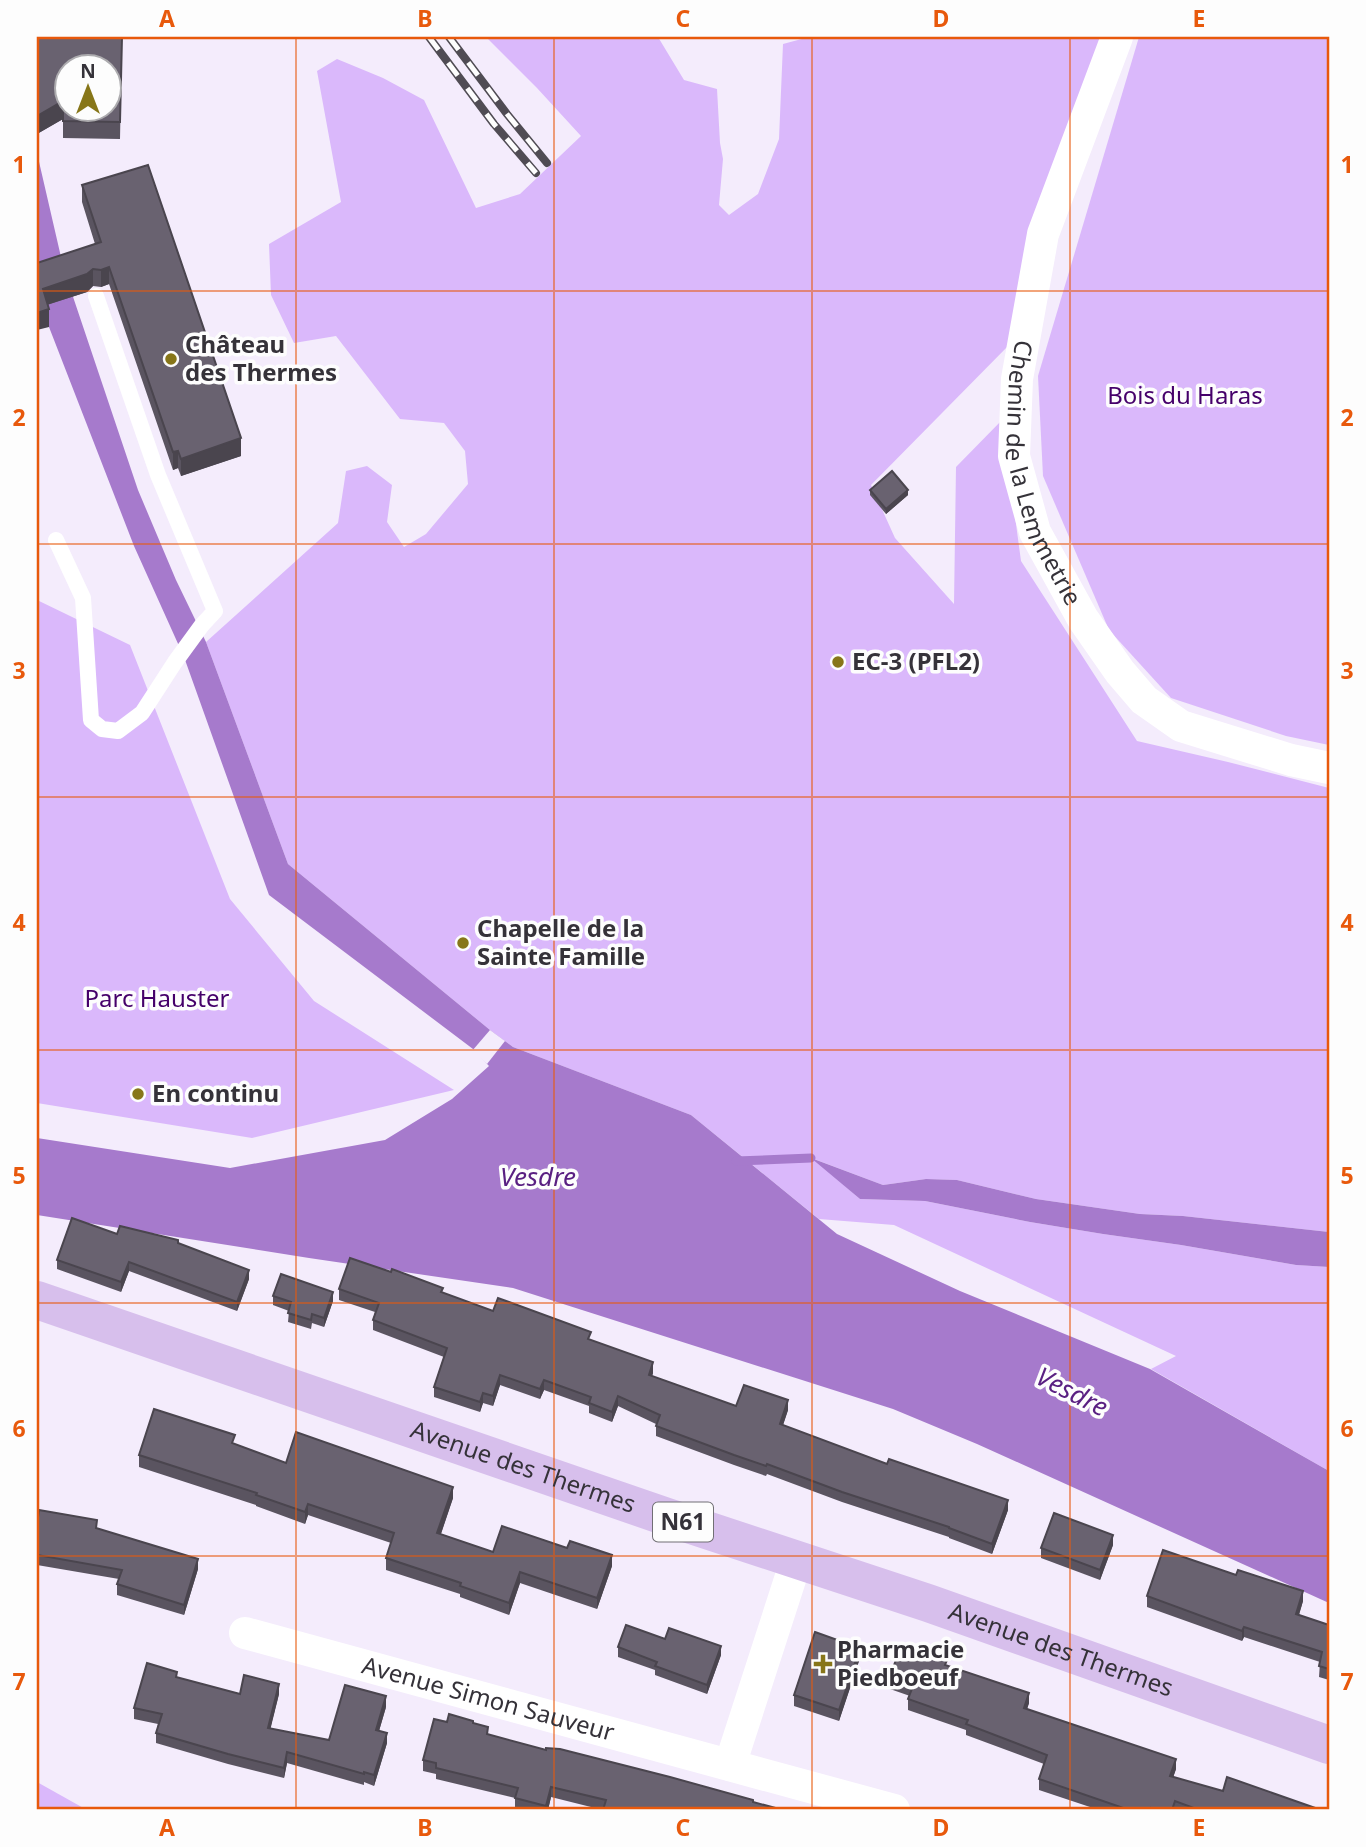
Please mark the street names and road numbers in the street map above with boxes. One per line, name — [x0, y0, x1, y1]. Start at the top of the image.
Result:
street label: Chemin de la Lemmetrie — [999, 338, 1090, 611]
street label: Avenue des Thermes — [407, 1412, 640, 1520]
road number: N61 — [653, 1502, 713, 1541]
street label: Avenue des Thermes — [945, 1594, 1178, 1704]
street label: Avenue Simon Sauveur — [359, 1648, 618, 1748]

